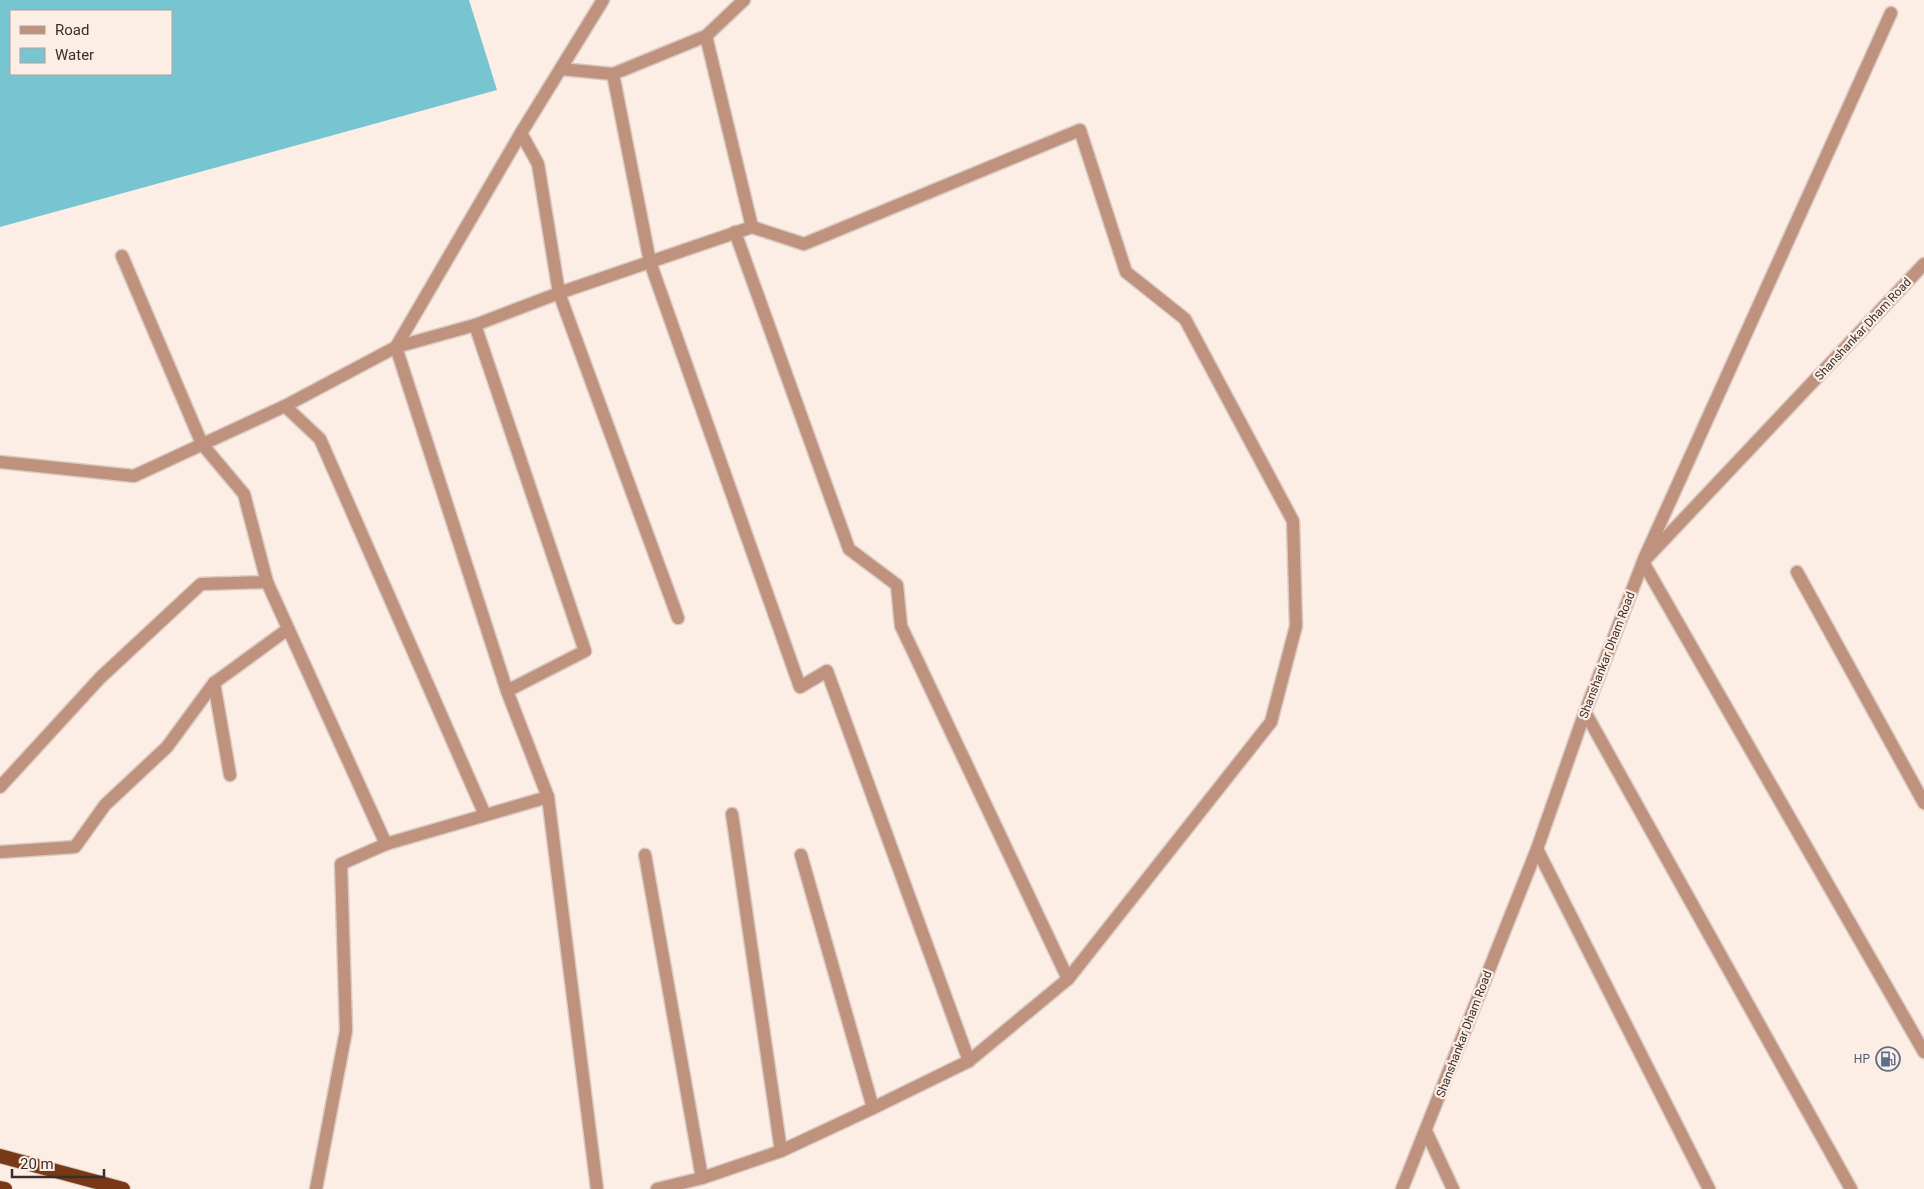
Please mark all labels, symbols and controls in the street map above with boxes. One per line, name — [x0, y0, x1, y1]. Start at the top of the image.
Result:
legend — [10, 10, 172, 75]
text: Road — [55, 21, 89, 39]
text: Water — [55, 46, 94, 64]
street label: Shanshankar Dham Road — [1812, 275, 1914, 383]
street label: Shanshankar Dham Road — [1576, 590, 1638, 720]
street label: Shanshankar Dham Road — [1433, 969, 1495, 1099]
fuel station icon: HP — [1875, 1046, 1901, 1072]
place label: HP — [1854, 1052, 1870, 1066]
scale bar — [12, 1146, 105, 1178]
text: 20 m — [20, 1155, 54, 1173]

